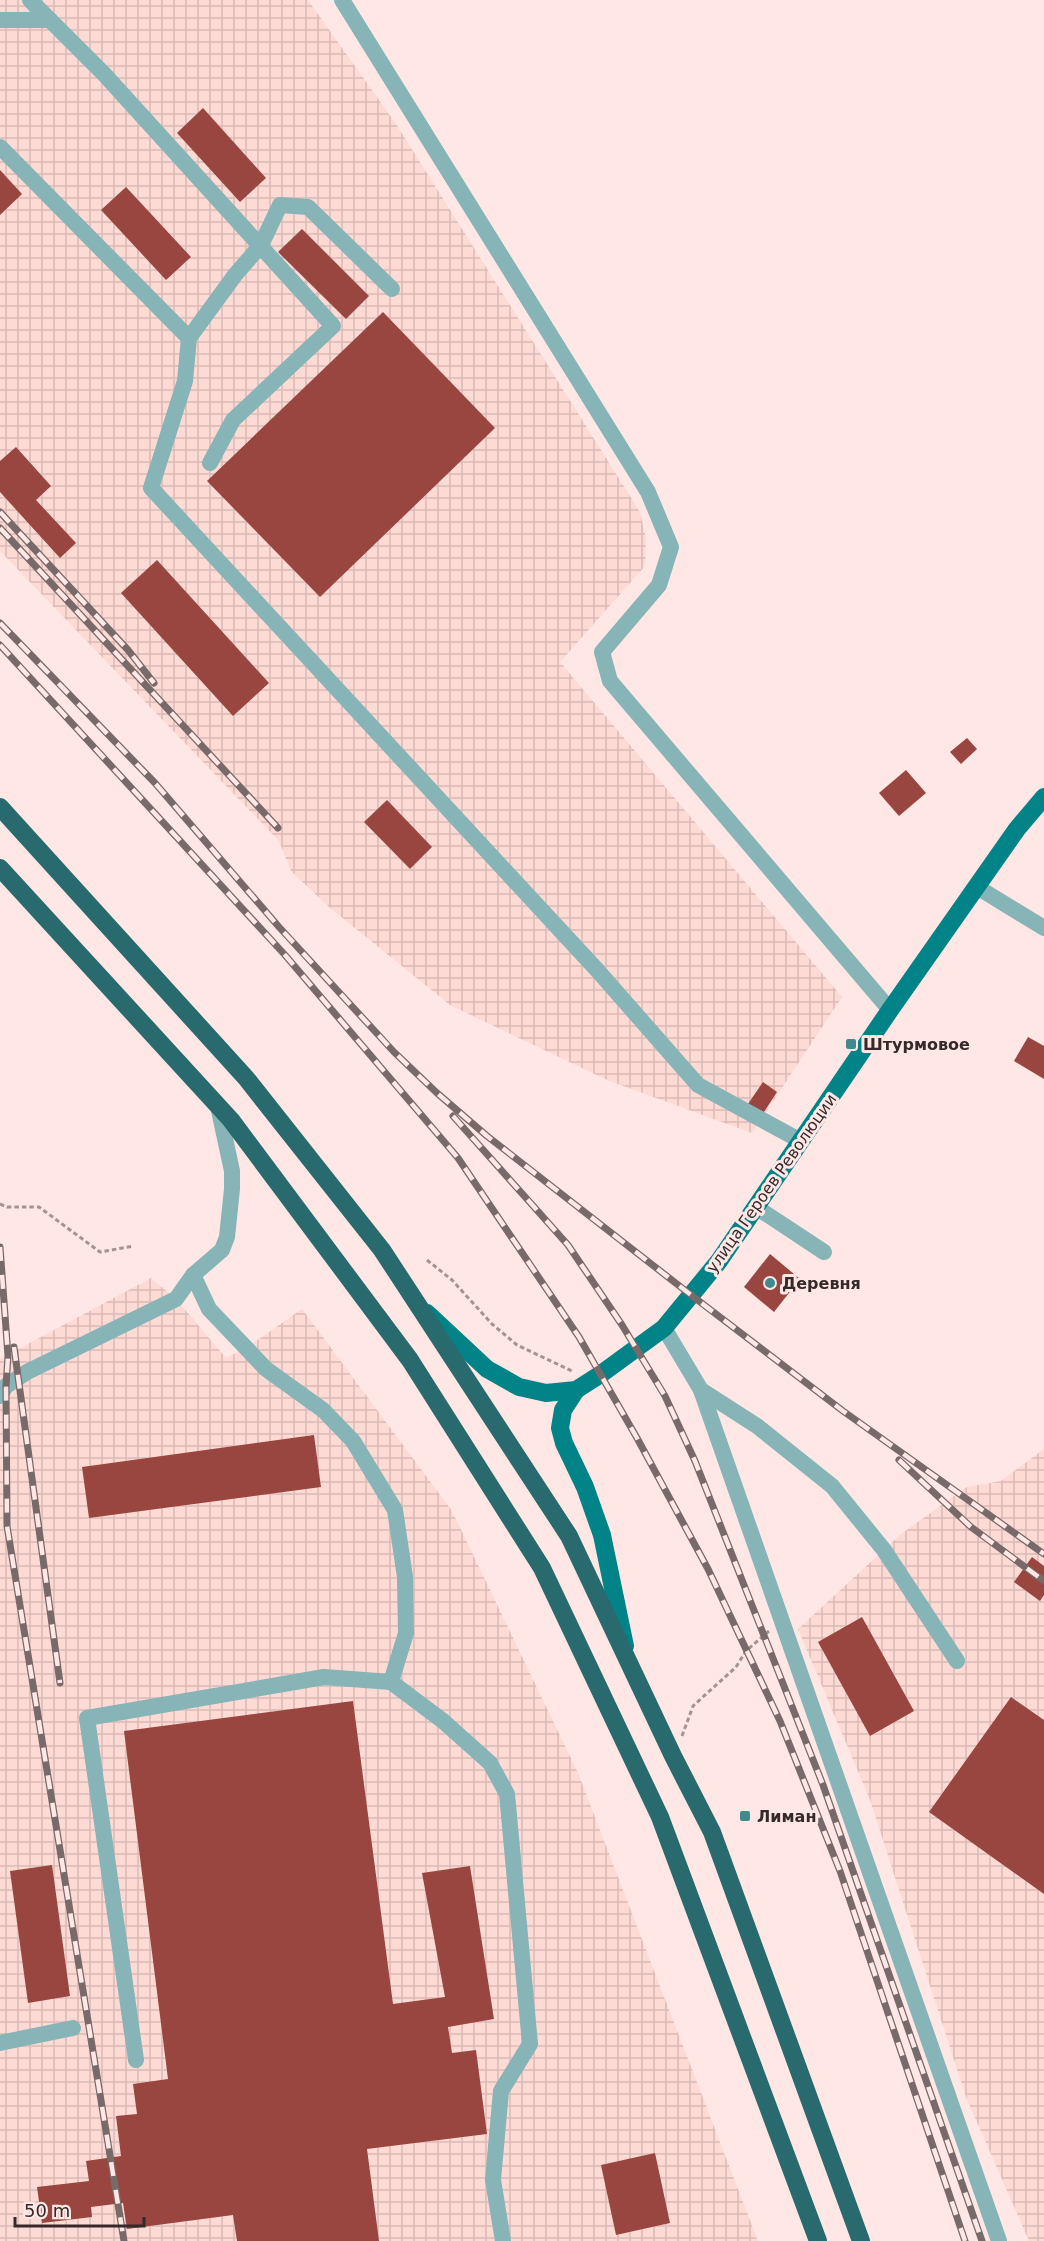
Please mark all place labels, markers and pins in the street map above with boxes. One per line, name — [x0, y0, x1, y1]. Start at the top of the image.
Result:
place label: Штурмовое — [863, 1035, 970, 1054]
marker: Штурмовое — [844, 1037, 858, 1051]
place label: Деревня — [782, 1274, 861, 1293]
marker: Деревня — [763, 1276, 777, 1290]
place label: Лиман — [757, 1807, 816, 1826]
marker: Лиман — [738, 1809, 752, 1823]

